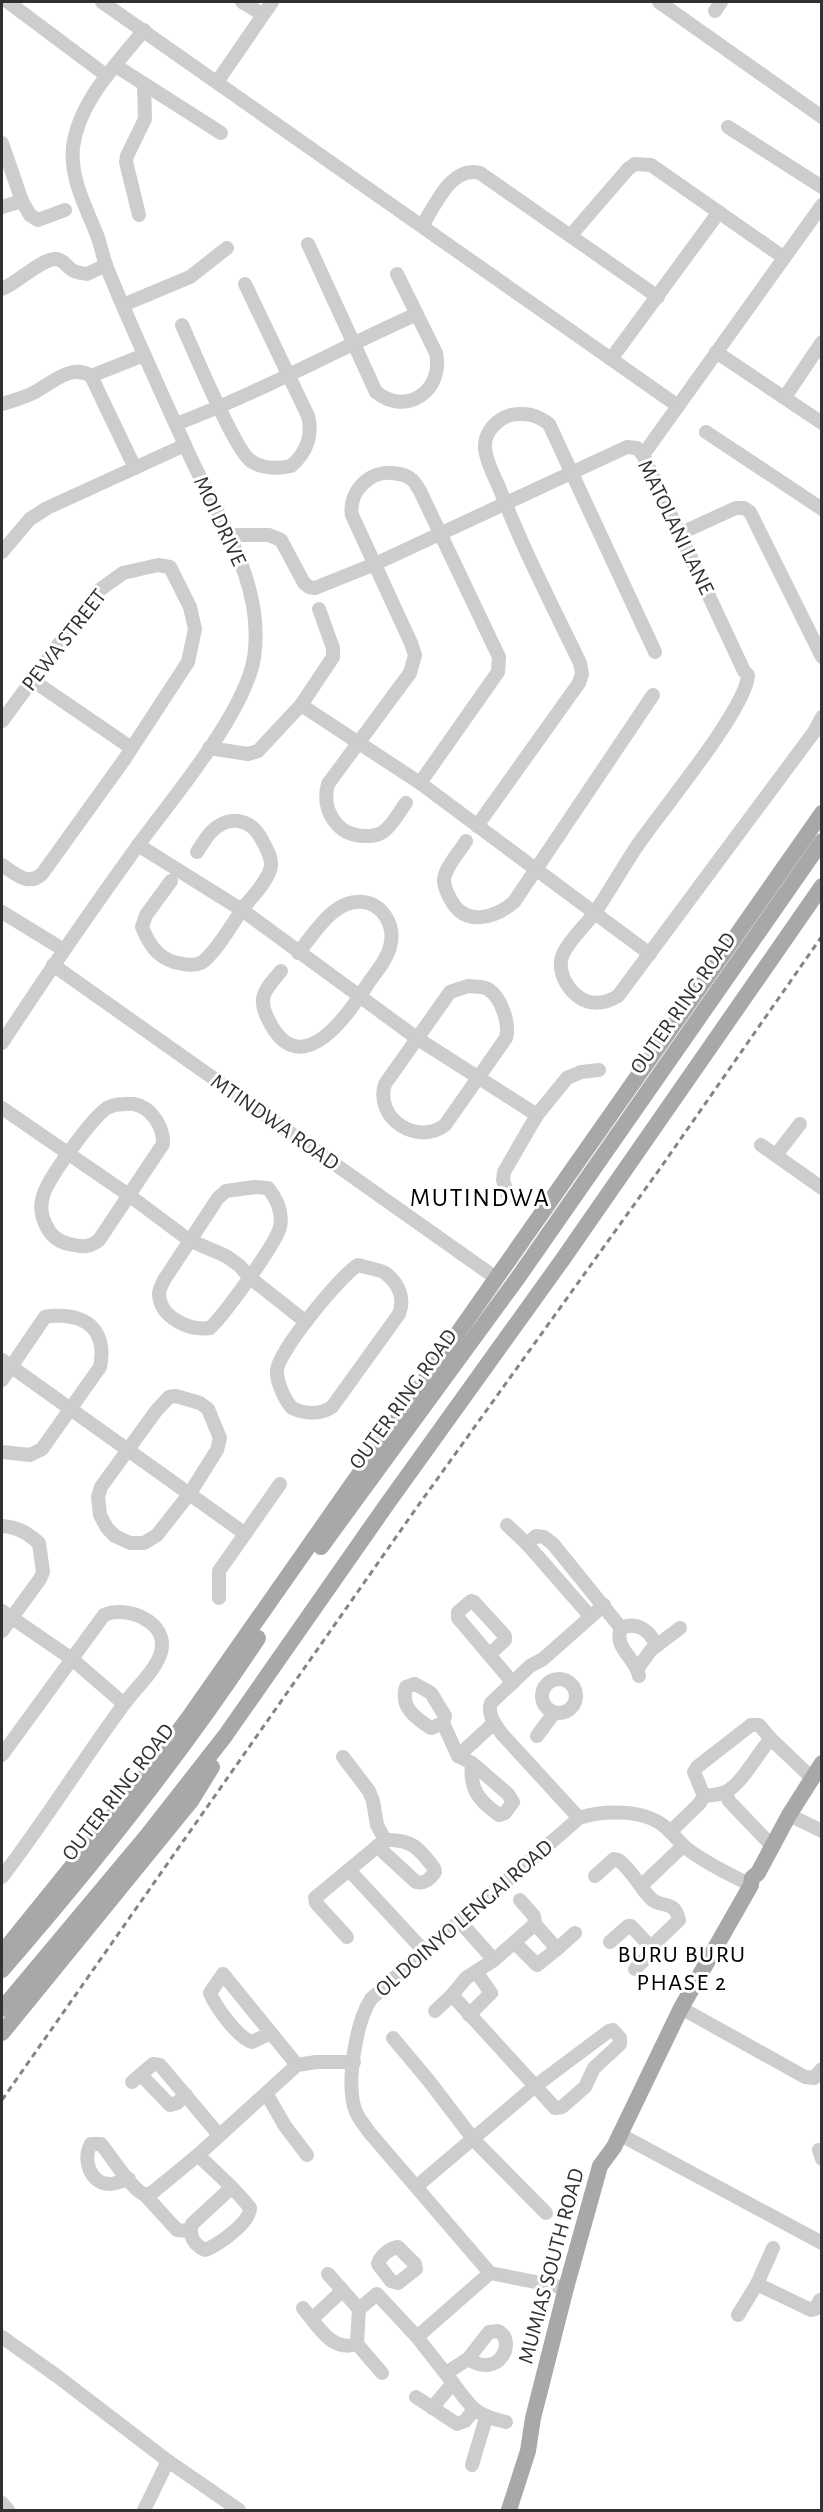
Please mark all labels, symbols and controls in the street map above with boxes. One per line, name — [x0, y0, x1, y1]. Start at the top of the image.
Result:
street label: MATOLANI LANE — [634, 456, 718, 598]
street label: MOI DRIVE — [190, 473, 250, 569]
street label: PEWA STREET — [18, 585, 111, 695]
street label: OUTER RING ROAD — [626, 928, 740, 1078]
street label: MTINDWA ROAD — [207, 1070, 343, 1174]
district label: MUTINDWA — [410, 1185, 550, 1211]
street label: OUTER RING ROAD — [345, 1325, 461, 1473]
street label: OUTER RING ROAD — [58, 1719, 178, 1865]
street label: OL DOINYO LENGAI ROAD — [371, 1835, 557, 2001]
district label: BURU BURU PHASE 2 — [617, 1943, 747, 1995]
street label: MUMIAS SOUTH ROAD — [514, 2166, 588, 2366]

